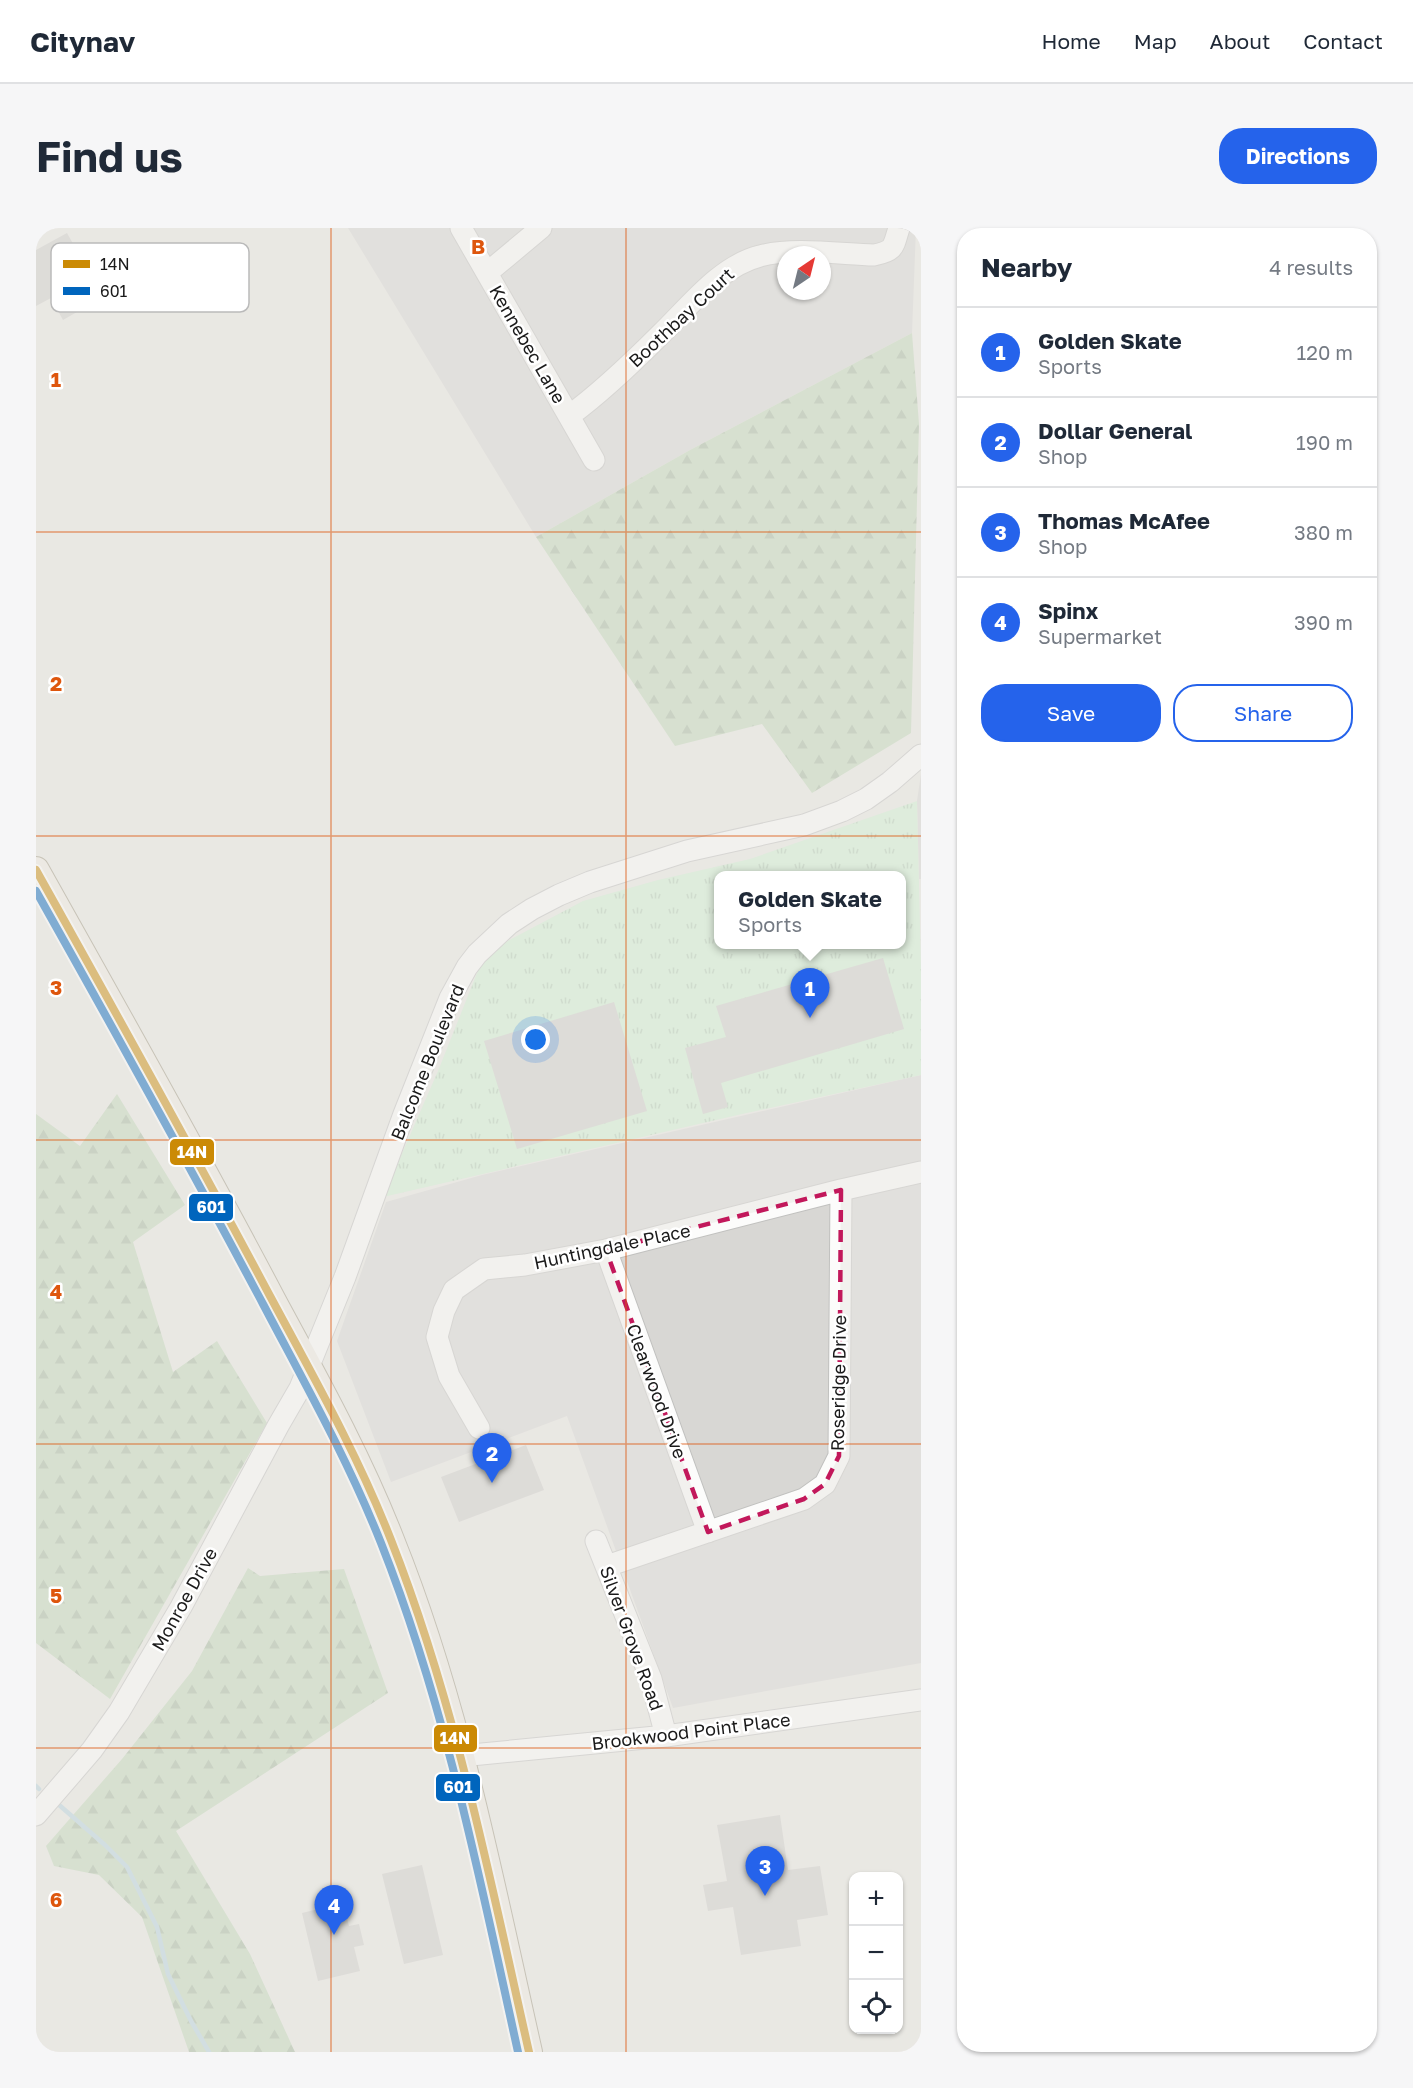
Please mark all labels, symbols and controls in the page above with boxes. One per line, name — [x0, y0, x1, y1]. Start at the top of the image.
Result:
text: Citynav — [30, 25, 135, 58]
text: Home — [1041, 28, 1101, 54]
text: Map — [1134, 28, 1177, 54]
text: About — [1210, 28, 1270, 54]
text: Contact — [1303, 28, 1383, 54]
button: Directions — [1219, 128, 1377, 184]
text: Find us — [36, 131, 183, 181]
text: B — [471, 234, 485, 258]
legend — [51, 243, 249, 312]
north arrow — [777, 246, 831, 300]
text: Nearby — [981, 252, 1072, 283]
text: 14N — [100, 254, 130, 274]
text: 4 results — [1269, 255, 1353, 279]
street label: Boothbay Court — [624, 263, 738, 371]
text: 601 — [100, 281, 128, 301]
street label: Kennebec Lane — [485, 281, 571, 407]
text: Golden Skate — [1038, 327, 1182, 354]
text: 1 — [995, 340, 1006, 364]
text: 120 m — [1297, 340, 1353, 364]
text: Sports — [1038, 354, 1102, 378]
text: 1 — [51, 367, 61, 391]
text: Dollar General — [1038, 417, 1192, 444]
text: 2 — [994, 430, 1007, 454]
text: 190 m — [1296, 430, 1353, 454]
text: Shop — [1038, 444, 1087, 468]
text: Thomas McAfee — [1038, 507, 1210, 534]
text: 3 — [994, 520, 1007, 544]
text: 380 m — [1294, 520, 1353, 544]
text: Shop — [1038, 534, 1087, 558]
text: Spinx — [1038, 597, 1098, 624]
text: 4 — [994, 610, 1007, 634]
text: 390 m — [1294, 610, 1353, 634]
text: Supermarket — [1038, 624, 1162, 648]
text: 2 — [50, 671, 62, 695]
button: Save — [981, 684, 1161, 742]
button: Share — [1173, 684, 1353, 742]
popup — [714, 871, 906, 949]
text: Golden Skate — [738, 885, 882, 912]
text: Sports — [738, 912, 802, 936]
pin: 1 — [790, 968, 830, 1018]
text: 3 — [50, 975, 62, 999]
street label: Balcome Boulevard — [386, 981, 468, 1143]
your location — [521, 1025, 550, 1054]
line badge: 14N — [169, 1138, 215, 1166]
text: 14N — [177, 1142, 207, 1162]
line badge: 601 — [188, 1193, 234, 1222]
text: 601 — [197, 1197, 225, 1217]
street label: Huntingdale Place — [532, 1219, 692, 1273]
text: 4 — [50, 1279, 62, 1303]
street label: Roseridge Drive — [826, 1315, 850, 1451]
street label: Clearwood Drive — [622, 1321, 692, 1461]
pin: 2 — [472, 1434, 512, 1483]
street label: Monroe Drive — [147, 1544, 221, 1654]
street label: Silver Grove Road — [596, 1563, 668, 1713]
text: 5 — [50, 1583, 62, 1607]
street label: Brookwood Point Place — [590, 1708, 792, 1754]
line badge: 14N — [433, 1724, 478, 1753]
text: 14N — [440, 1728, 470, 1748]
line badge: 601 — [435, 1773, 481, 1802]
text: 601 — [444, 1777, 472, 1797]
pin: 3 — [746, 1846, 784, 1896]
map controls — [849, 1872, 903, 2034]
button: + — [849, 1872, 903, 1926]
pin: 4 — [314, 1886, 354, 1935]
text: 6 — [50, 1887, 62, 1911]
button: − — [849, 1926, 903, 1980]
button: locate — [849, 1980, 903, 2034]

